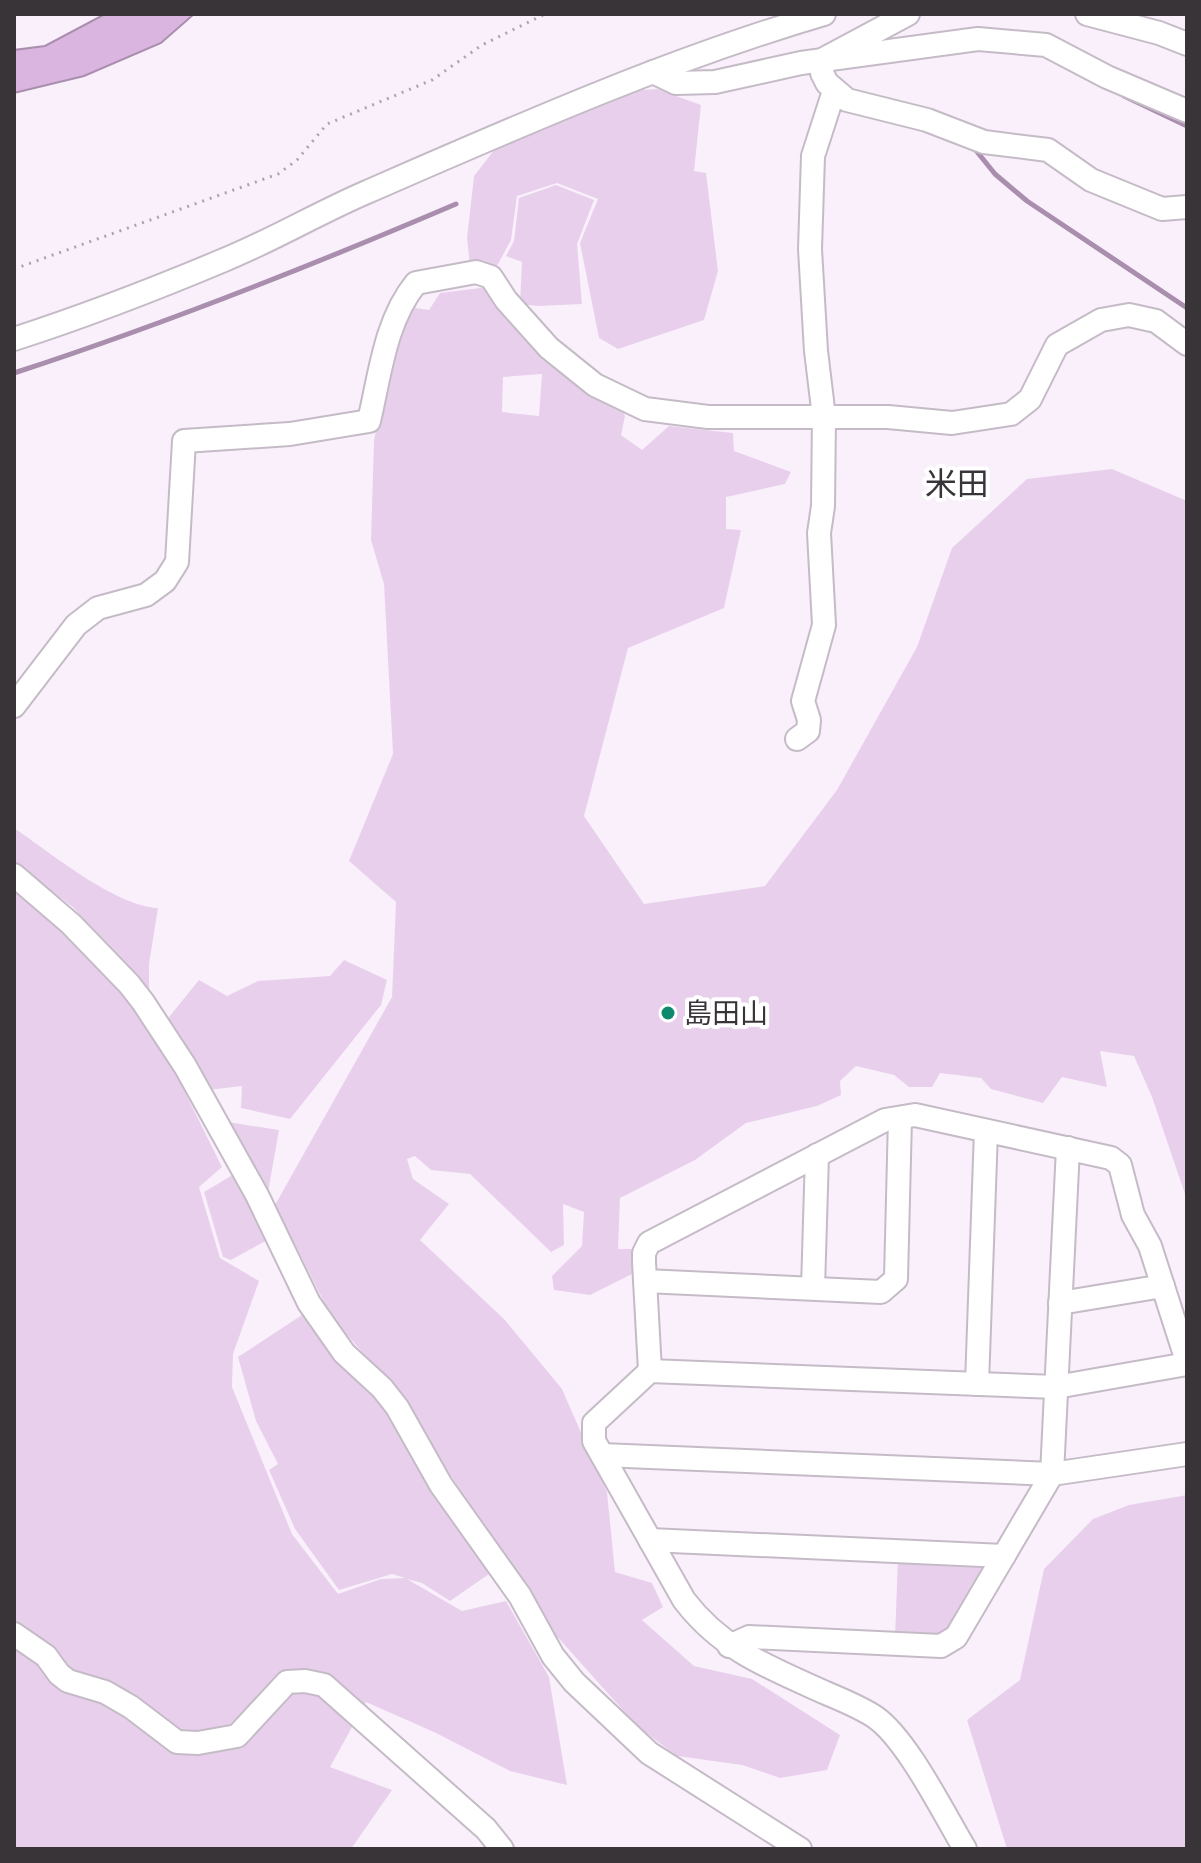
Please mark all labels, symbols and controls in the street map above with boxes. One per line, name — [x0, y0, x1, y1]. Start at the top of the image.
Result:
district label: 米田 — [925, 462, 989, 508]
place label: 島田山 — [684, 994, 768, 1034]
marker: 島田山 — [659, 1004, 677, 1022]

